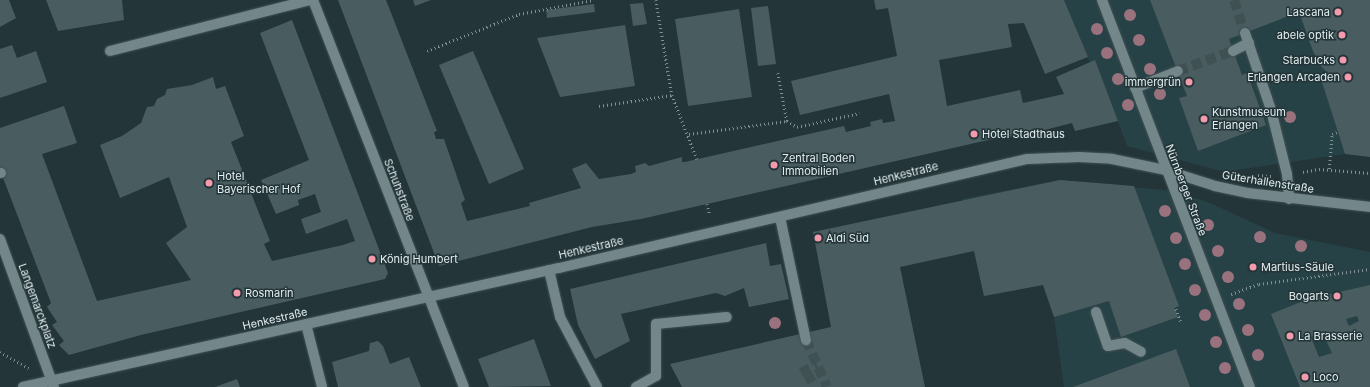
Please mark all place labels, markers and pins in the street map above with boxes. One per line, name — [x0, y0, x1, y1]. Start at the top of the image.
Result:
place label: Lascana — [1287, 5, 1330, 19]
marker: Lascana — [1333, 7, 1343, 17]
place label: abele optik — [1277, 28, 1334, 42]
marker: abele optik — [1337, 30, 1347, 40]
place label: Starbucks — [1282, 53, 1335, 67]
marker: Starbucks — [1338, 55, 1348, 65]
place label: Erlangen Arcaden — [1247, 70, 1340, 84]
marker: Erlangen Arcaden — [1343, 72, 1353, 82]
place label: immergrün — [1125, 75, 1181, 89]
marker: immergrün — [1184, 77, 1194, 87]
place label: Kunstmuseum Erlangen — [1212, 106, 1286, 132]
marker: Kunstmuseum Erlangen — [1199, 114, 1209, 124]
place label: Hotel Stadthaus — [982, 127, 1065, 141]
marker: Hotel Stadthaus — [969, 129, 979, 139]
place label: Zentral Boden Immobilien — [782, 152, 855, 178]
marker: Zentral Boden Immobilien — [769, 160, 779, 170]
place label: Hotel Bayerischer Hof — [217, 170, 301, 196]
marker: Hotel Bayerischer Hof — [204, 178, 214, 188]
place label: Aldi Süd — [826, 231, 869, 245]
marker: Aldi Süd — [813, 233, 823, 243]
place label: König Humbert — [380, 252, 458, 266]
marker: König Humbert — [367, 254, 377, 264]
place label: Martius-Säule — [1261, 260, 1334, 274]
marker: Martius-Säule — [1248, 262, 1258, 272]
place label: Rosmarin — [245, 286, 294, 300]
marker: Rosmarin — [232, 288, 242, 298]
place label: Bogarts — [1289, 289, 1329, 303]
marker: Bogarts — [1332, 291, 1342, 301]
place label: La Brasserie — [1298, 329, 1362, 343]
marker: La Brasserie — [1285, 331, 1295, 341]
place label: Loco — [1313, 370, 1339, 384]
marker: Loco — [1300, 372, 1310, 382]

